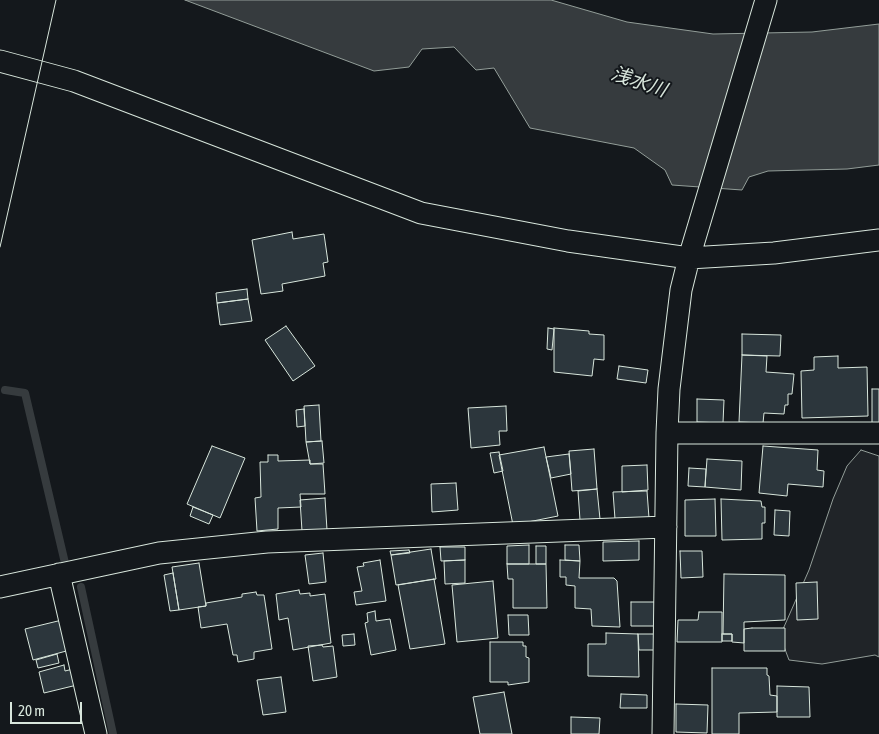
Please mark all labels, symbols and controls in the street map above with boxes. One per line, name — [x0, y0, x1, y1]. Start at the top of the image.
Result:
water label: 浅水川 — [608, 62, 670, 102]
scale bar — [12, 692, 85, 724]
text: 20 m — [18, 702, 45, 719]

